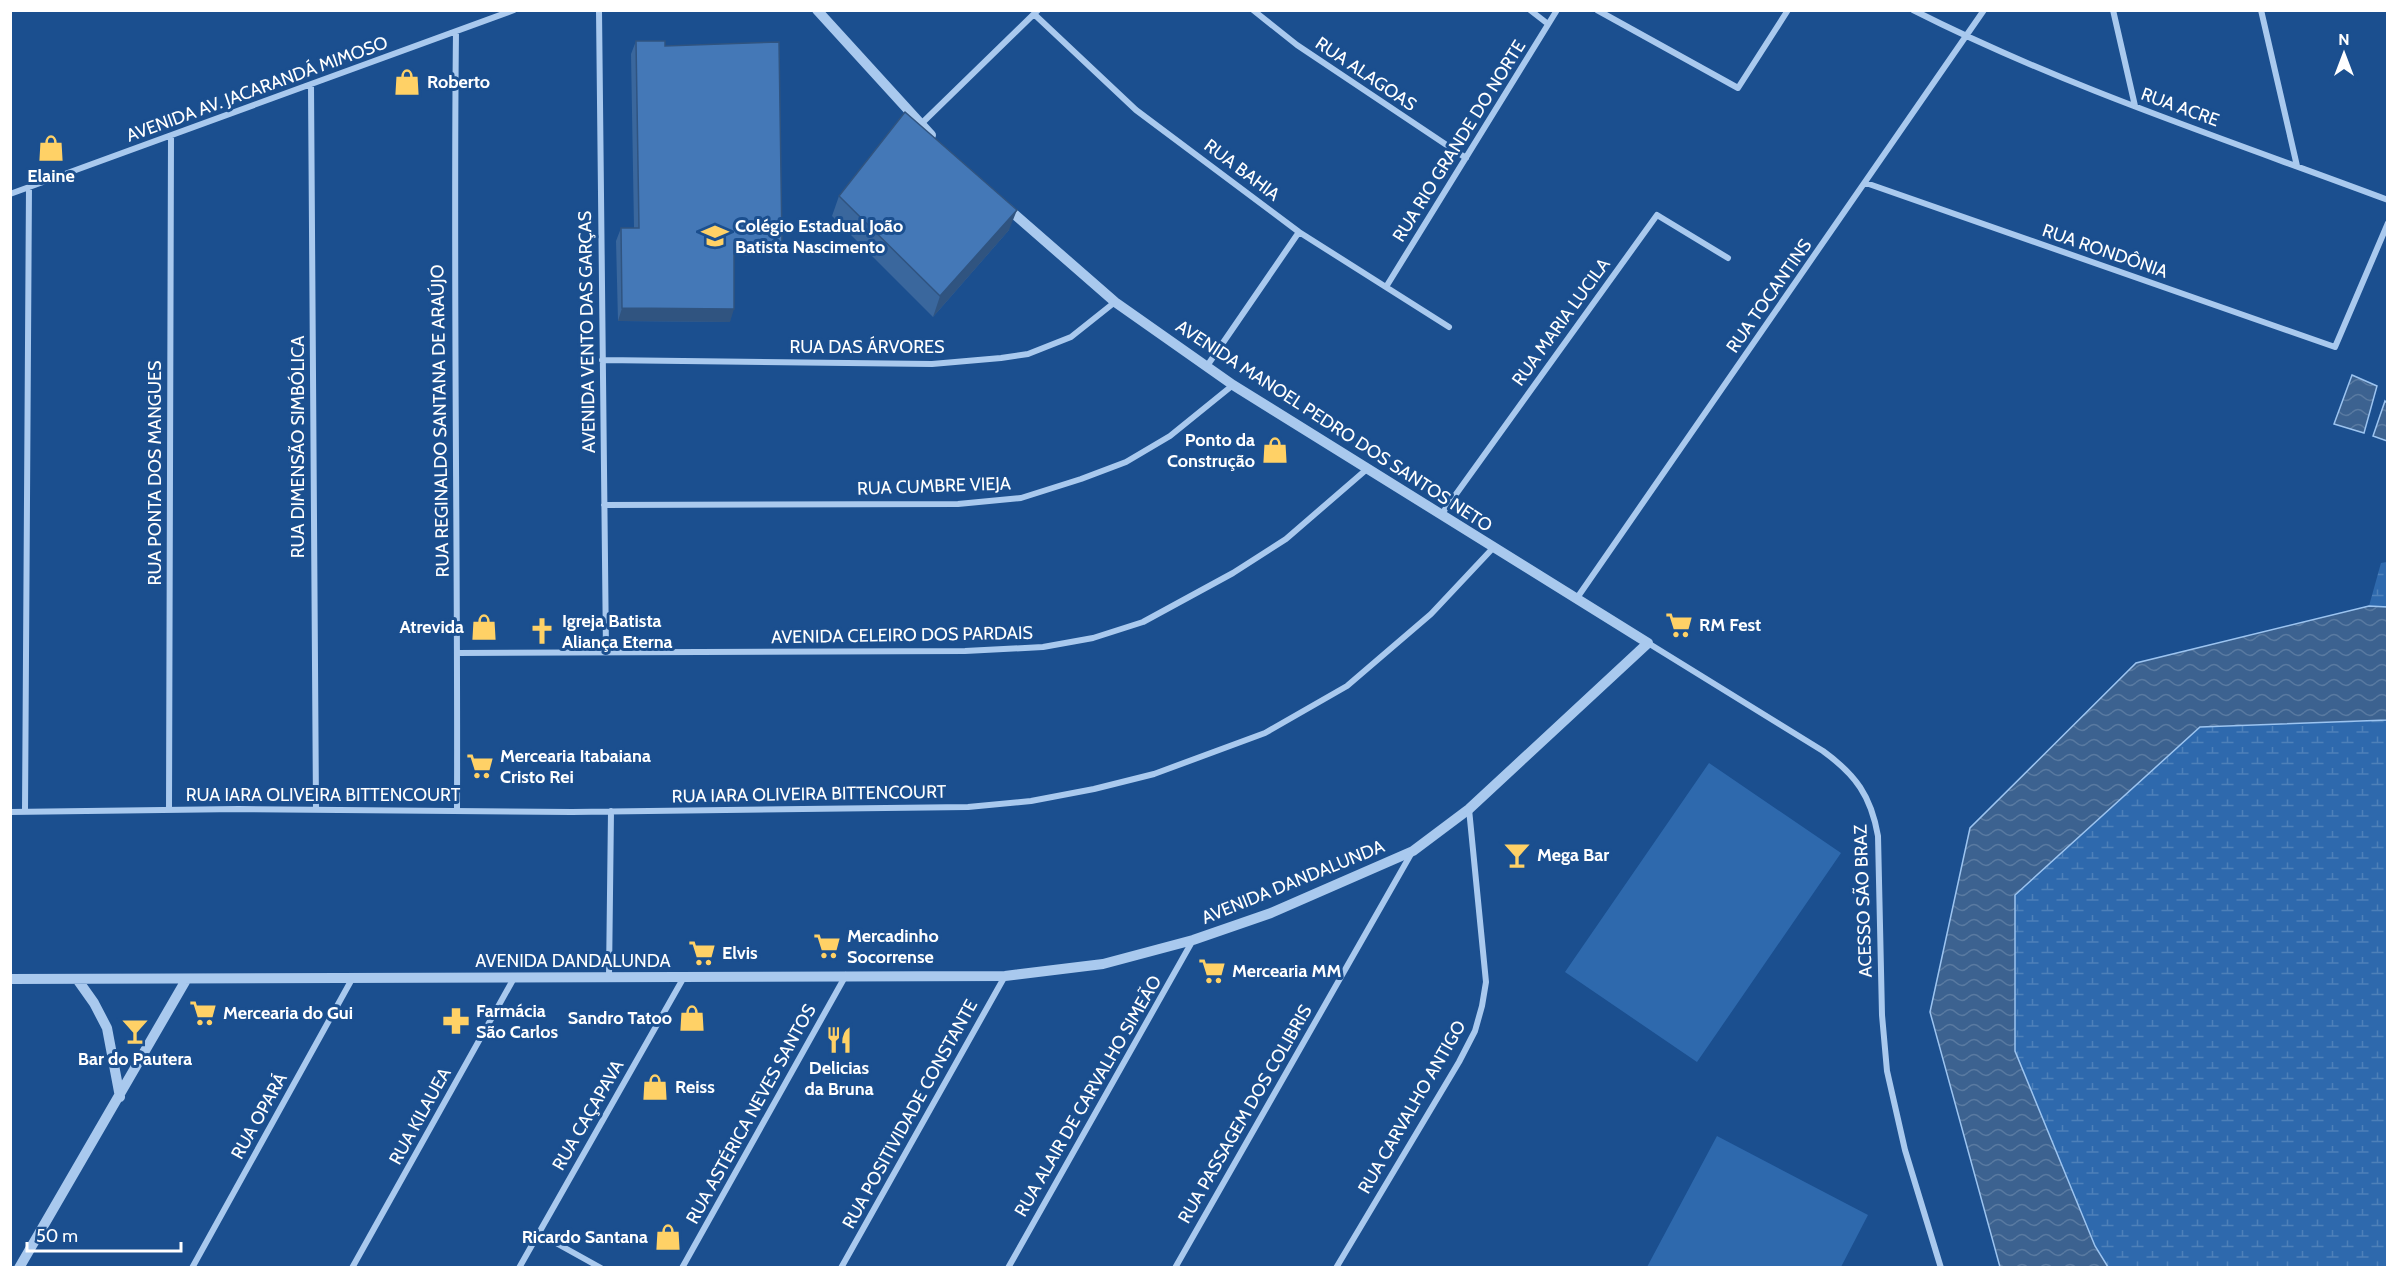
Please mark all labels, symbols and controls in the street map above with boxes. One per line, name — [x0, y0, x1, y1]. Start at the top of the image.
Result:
north arrow — [2314, 24, 2374, 84]
text: N — [2338, 30, 2350, 49]
street label: AVENIDA AV. JACARANDÁ MIMOSO — [123, 31, 391, 147]
street label: RUA ALAGOAS — [1311, 32, 1421, 116]
street label: RUA RIO GRANDE DO NORTE — [1388, 36, 1530, 246]
shop icon: Roberto — [392, 67, 422, 97]
place label: Roberto — [427, 71, 490, 93]
street label: RUA ACRE — [2138, 83, 2222, 131]
shop icon: Elaine — [36, 133, 66, 163]
street label: RUA BAHIA — [1200, 134, 1284, 206]
place label: Elaine — [27, 165, 75, 187]
street label: AVENIDA VENTO DAS GARÇAS — [574, 211, 600, 453]
place label: Colégio Estadual João Batista Nascimento — [735, 215, 903, 258]
street label: RUA RONDÔNIA — [2039, 219, 2171, 283]
school or university icon: Colégio Estadual João Batista Nascimento — [700, 221, 730, 251]
street label: RUA TOCANTINS — [1722, 235, 1816, 357]
street label: RUA MARIA LUCILA — [1507, 254, 1615, 390]
street label: RUA REGINALDO SANTANA DE ARAÚJO — [426, 264, 454, 578]
street label: AVENIDA MANOEL PEDRO DOS SANTOS NETO — [1172, 315, 1496, 537]
street label: RUA DIMENSÃO SIMBÓLICA — [287, 336, 309, 558]
street label: RUA DAS ÁRVORES — [789, 336, 945, 358]
street label: RUA PONTA DOS MANGUES — [144, 361, 166, 585]
place label: Ponto da Construção — [1167, 429, 1255, 472]
shop icon: Ponto da Construção — [1260, 435, 1290, 465]
street label: RUA CUMBRE VIEJA — [857, 472, 1011, 500]
place label: Igreja Batista Aliança Eterna — [562, 610, 673, 653]
supermarket icon: RM Fest — [1664, 610, 1694, 640]
shop icon: Atrevida — [469, 612, 499, 642]
place label: RM Fest — [1699, 614, 1761, 636]
place label: Atrevida — [400, 616, 464, 638]
church icon: Igreja Batista Aliança Eterna — [527, 616, 557, 646]
street label: AVENIDA CELEIRO DOS PARDAIS — [771, 622, 1033, 648]
place label: Mercearia Itabaiana Cristo Rei — [500, 745, 651, 788]
supermarket icon: Mercearia Itabaiana Cristo Rei — [465, 751, 495, 781]
street label: RUA IARA OLIVEIRA BITTENCOURT — [672, 781, 947, 807]
street label: RUA IARA OLIVEIRA BITTENCOURT — [186, 784, 461, 806]
street label: ACESSO SÃO BRAZ — [1849, 824, 1877, 978]
street label: AVENIDA DANDALUNDA — [1198, 835, 1388, 929]
bar icon: Mega Bar — [1502, 840, 1532, 870]
place label: Mega Bar — [1537, 844, 1609, 866]
place label: Mercadinho Socorrense — [847, 925, 939, 968]
supermarket icon: Mercadinho Socorrense — [812, 931, 842, 961]
supermarket icon: Elvis — [687, 938, 717, 968]
place label: Elvis — [722, 942, 758, 964]
street label: AVENIDA DANDALUNDA — [475, 950, 671, 972]
supermarket icon: Mercearia MM — [1197, 956, 1227, 986]
place label: Mercearia MM — [1232, 960, 1341, 982]
street label: RUA ALAIR DE CARVALHO SIMEÃO — [1010, 971, 1166, 1220]
street label: RUA POSITIVIDADE CONSTANTE — [838, 996, 982, 1232]
supermarket icon: Mercearia do Gui — [188, 998, 218, 1028]
place label: Farmácia São Carlos — [476, 1000, 558, 1043]
street label: RUA ASTÉRICA NEVES SANTOS — [681, 1000, 821, 1228]
street label: RUA PASSAGEM DOS COLIBRIS — [1173, 1001, 1317, 1227]
place label: Mercearia do Gui — [223, 1002, 353, 1024]
shop icon: Sandro Tatoo — [677, 1003, 707, 1033]
pharmacy icon: Farmácia São Carlos — [441, 1006, 471, 1036]
place label: Sandro Tatoo — [568, 1007, 672, 1029]
bar icon: Bar do Pautera — [120, 1016, 150, 1046]
street label: RUA CARVALHO ANTIGO — [1353, 1016, 1471, 1198]
restaurant icon: Delicias da Bruna — [824, 1025, 854, 1055]
place label: Bar do Pautera — [78, 1048, 192, 1070]
street label: RUA CAÇAPAVA — [548, 1056, 628, 1174]
place label: Delicias da Bruna — [804, 1057, 874, 1100]
street label: RUA KILAUEA — [384, 1064, 456, 1168]
street label: RUA OPARÁ — [226, 1069, 292, 1163]
shop icon: Reiss — [640, 1072, 670, 1102]
place label: Reiss — [675, 1076, 715, 1098]
scale bar — [27, 1215, 182, 1253]
shop icon: Ricardo Santana — [653, 1222, 683, 1252]
text: 50 m — [36, 1225, 78, 1247]
place label: Ricardo Santana — [522, 1226, 648, 1248]

